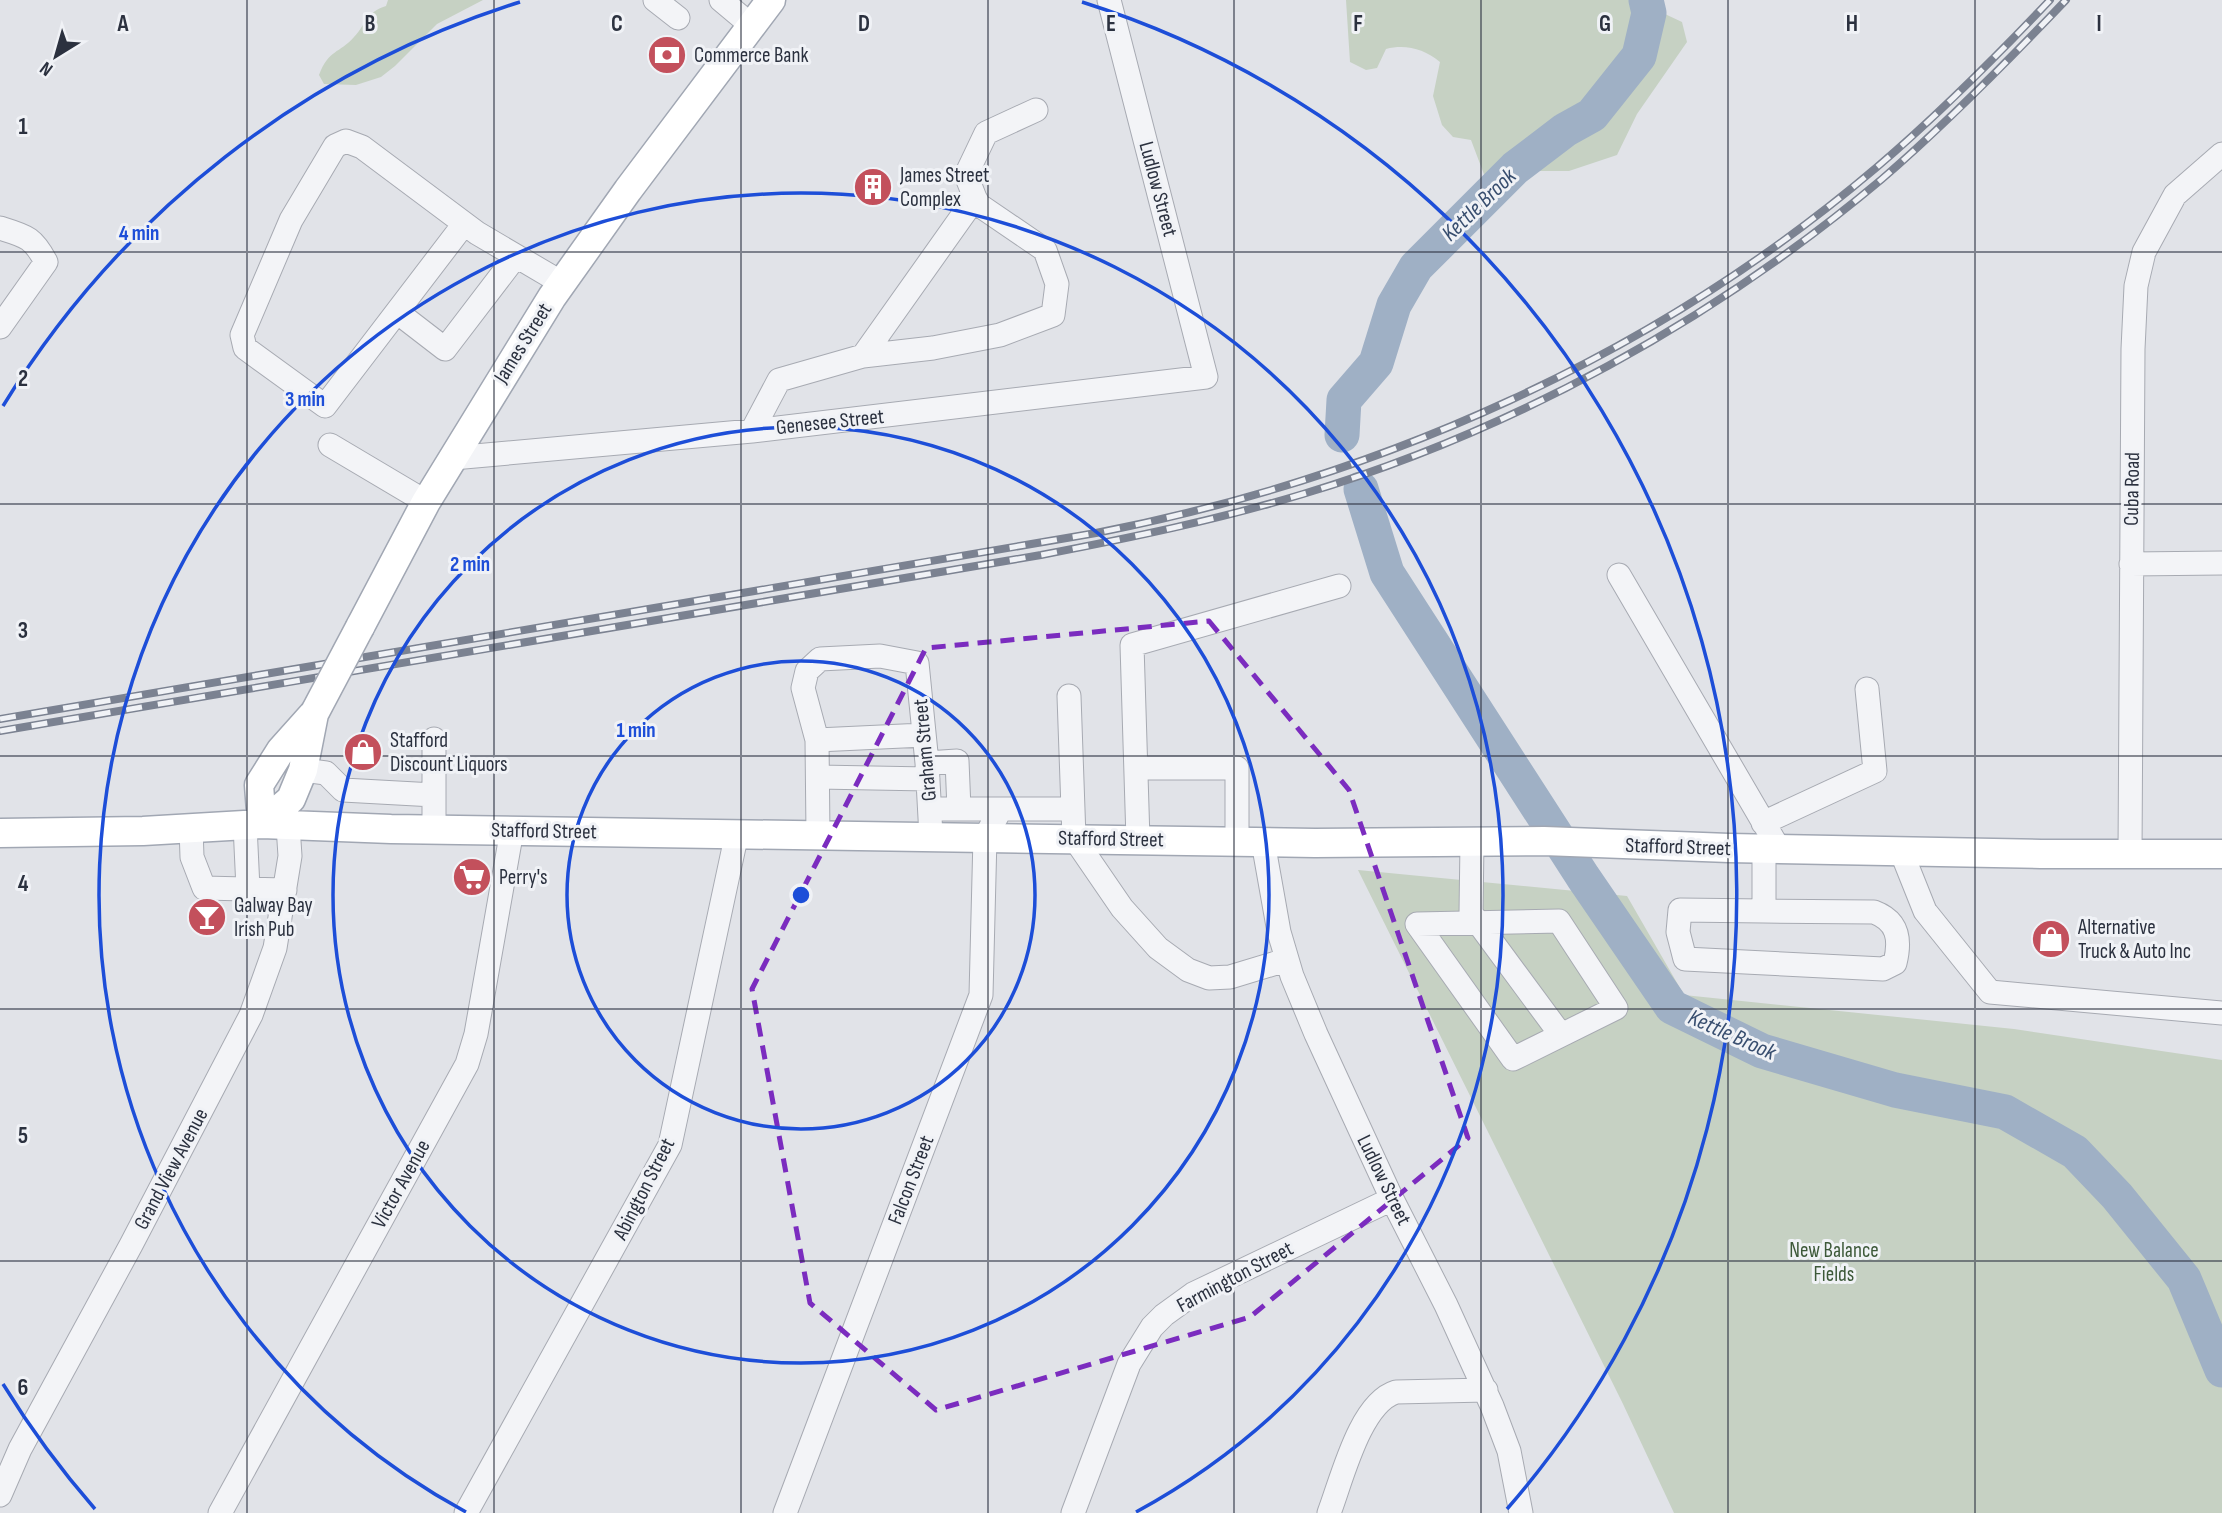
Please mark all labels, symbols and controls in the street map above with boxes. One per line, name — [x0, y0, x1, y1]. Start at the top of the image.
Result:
text: A — [117, 10, 130, 38]
text: B — [365, 10, 376, 38]
text: C — [611, 10, 623, 38]
text: D — [858, 10, 870, 38]
text: E — [1106, 10, 1116, 38]
text: F — [1353, 10, 1363, 38]
text: G — [1599, 10, 1611, 38]
text: H — [1846, 10, 1858, 38]
text: I — [2096, 10, 2102, 38]
north arrow — [21, 21, 91, 91]
bank icon: Commerce Bank — [646, 34, 688, 76]
place label: Commerce Bank — [694, 43, 808, 68]
text: N — [36, 56, 58, 81]
text: 1 — [18, 113, 28, 141]
street label: Ludlow Street — [1133, 139, 1183, 239]
water label: Kettle Brook — [1436, 162, 1523, 247]
place label: James Street Complex — [899, 163, 990, 212]
building icon: James Street Complex — [852, 166, 894, 208]
text: 4 min — [119, 221, 159, 246]
street label: James Street — [488, 298, 557, 388]
text: 2 — [18, 365, 28, 393]
text: 3 min — [285, 387, 325, 412]
street label: Genesee Street — [775, 404, 885, 440]
street label: Cuba Road — [2119, 452, 2145, 526]
text: 2 min — [450, 552, 490, 577]
text: 3 — [18, 617, 28, 645]
street label: Graham Street — [908, 698, 942, 802]
text: 1 min — [616, 718, 656, 743]
place label: Stafford Discount Liquors — [390, 728, 508, 777]
shop icon: Stafford Discount Liquors — [342, 731, 384, 773]
street label: Stafford Street — [491, 818, 597, 844]
street label: Stafford Street — [1058, 826, 1164, 852]
street label: Stafford Street — [1625, 833, 1731, 861]
supermarket icon: Perry's — [451, 856, 493, 898]
place label: Perry's — [499, 865, 547, 890]
text: 4 — [18, 870, 29, 898]
centre of rings — [789, 883, 813, 907]
place label: Galway Bay Irish Pub — [234, 893, 313, 942]
bar icon: Galway Bay Irish Pub — [186, 896, 228, 938]
place label: Alternative Truck & Auto Inc — [2077, 915, 2191, 964]
shop icon: Alternative Truck & Auto Inc — [2030, 918, 2072, 960]
water label: Kettle Brook — [1684, 1003, 1781, 1067]
street label: Grand View Avenue — [129, 1104, 213, 1234]
text: 5 — [18, 1122, 28, 1150]
street label: Ludlow Street — [1351, 1131, 1417, 1229]
street label: Falcon Street — [883, 1132, 939, 1228]
street label: Abington Street — [607, 1134, 680, 1245]
street label: Victor Avenue — [366, 1135, 436, 1233]
street label: Farmington Street — [1173, 1236, 1297, 1318]
park label: New Balance Fields — [1789, 1238, 1879, 1287]
text: 6 — [18, 1374, 28, 1402]

